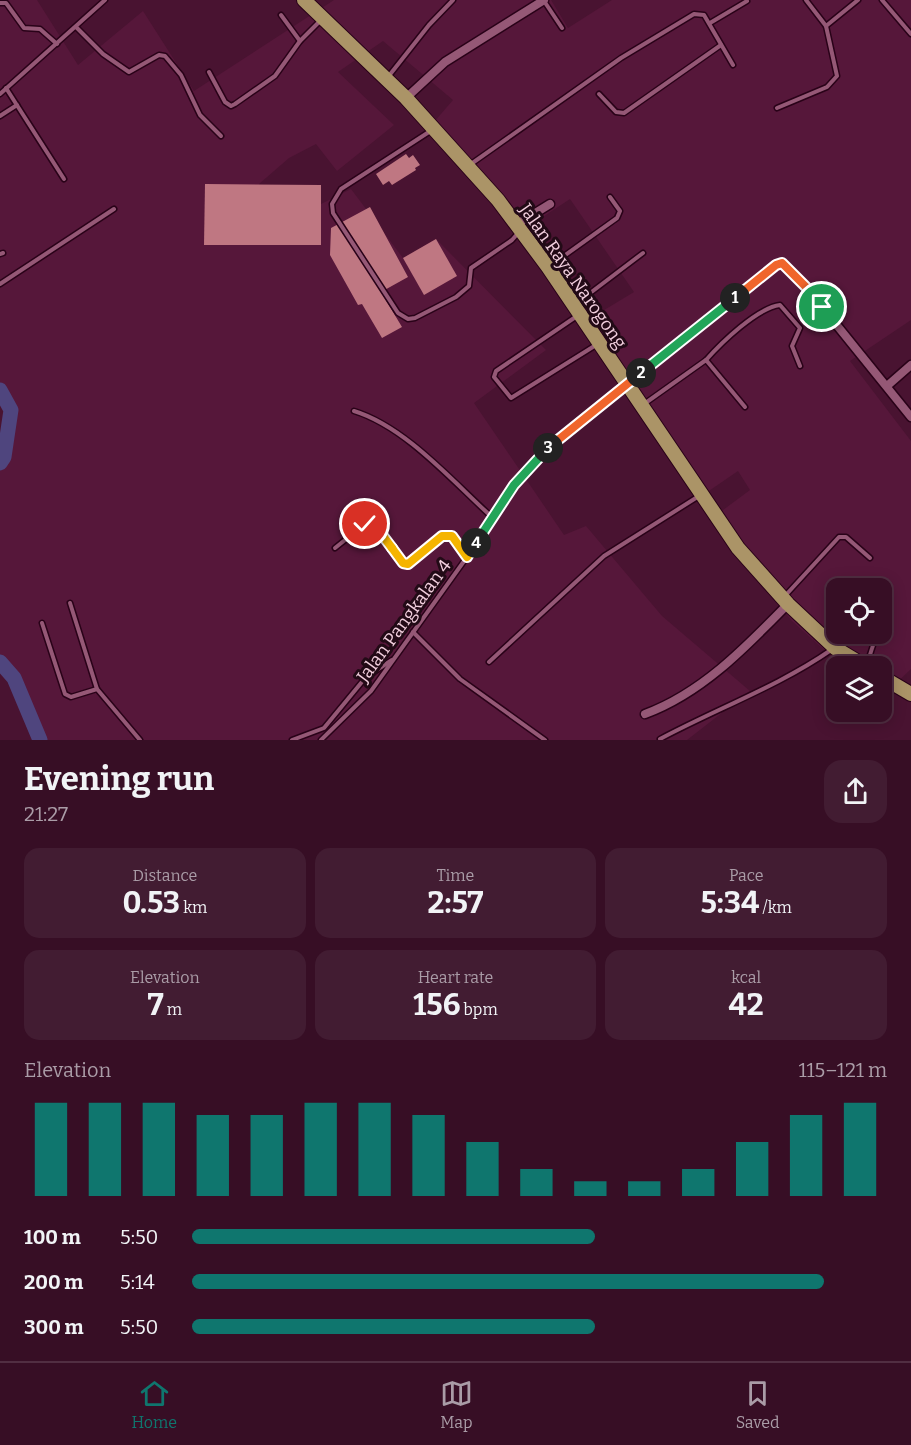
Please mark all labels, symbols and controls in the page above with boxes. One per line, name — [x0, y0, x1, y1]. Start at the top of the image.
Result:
street label: Jalan Raya Narogong — [514, 198, 631, 353]
pin — [796, 281, 847, 332]
pin: 1 — [720, 283, 750, 313]
text: 1 — [732, 288, 738, 307]
icon: arrive — [805, 290, 838, 323]
pin: 2 — [626, 358, 656, 388]
text: 2 — [636, 363, 646, 382]
pin: 3 — [533, 433, 563, 463]
text: 3 — [543, 438, 553, 457]
pin — [339, 498, 390, 549]
icon: check — [348, 507, 381, 540]
pin: 4 — [461, 528, 491, 558]
text: 4 — [471, 533, 481, 552]
street label: Jalan Pangkalan 4 — [351, 555, 456, 687]
map controls — [826, 578, 892, 722]
button: locate — [826, 578, 892, 644]
button: layers — [826, 656, 892, 722]
text: Evening run — [24, 759, 214, 799]
button: share — [824, 760, 887, 823]
text: 21:27 — [24, 802, 68, 826]
text: Distance — [132, 866, 197, 885]
text: Time — [437, 866, 474, 885]
text: Pace — [729, 866, 763, 885]
text: 0.53 — [122, 885, 180, 921]
text: 2:57 — [428, 885, 483, 921]
text: 5:34 — [700, 885, 759, 921]
text: km — [180, 898, 207, 917]
text: /km — [759, 898, 792, 917]
text: Elevation — [130, 968, 200, 987]
text: Heart rate — [418, 968, 493, 987]
text: kcal — [731, 968, 761, 987]
text: 7 — [148, 987, 164, 1023]
text: 156 — [413, 987, 460, 1023]
text: 42 — [729, 987, 764, 1023]
text: m — [164, 1000, 182, 1019]
text: bpm — [460, 1000, 498, 1019]
text: Elevation — [24, 1058, 111, 1082]
text: 115–121 m — [798, 1058, 887, 1082]
text: 100 m — [24, 1225, 81, 1249]
text: 5:50 — [120, 1225, 158, 1249]
text: 200 m — [24, 1270, 83, 1294]
text: 5:14 — [120, 1270, 155, 1294]
text: 300 m — [24, 1315, 84, 1339]
text: 5:50 — [120, 1315, 158, 1339]
tab: Home — [131, 1377, 177, 1432]
tab: Map — [440, 1377, 473, 1432]
tab: Saved — [736, 1377, 780, 1432]

